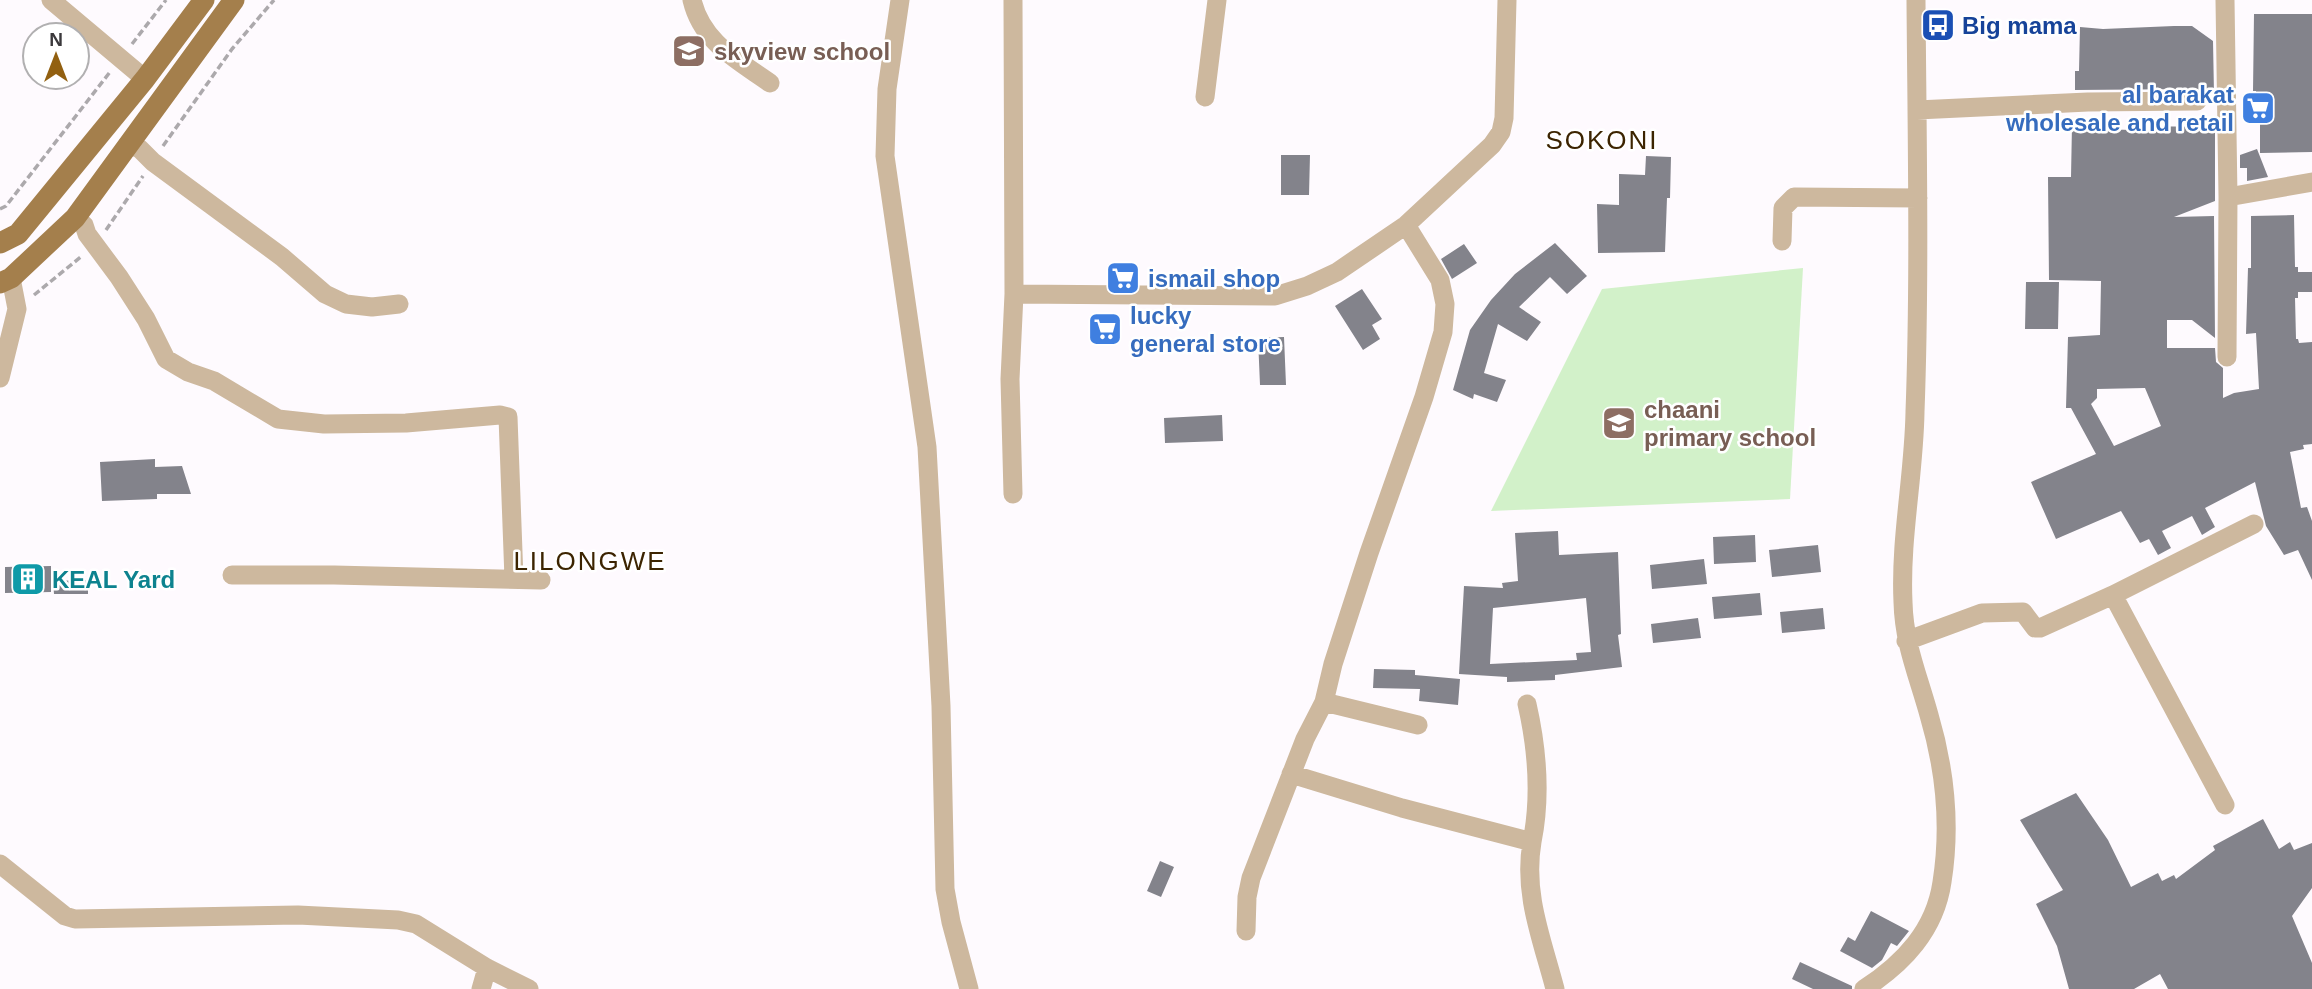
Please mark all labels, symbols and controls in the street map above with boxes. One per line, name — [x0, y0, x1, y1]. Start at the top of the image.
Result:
bus stop icon: Big mama — [1919, 6, 1957, 44]
place label: Big mama — [1962, 12, 2077, 39]
north arrow — [21, 21, 91, 91]
text: N — [49, 29, 63, 50]
school or university icon: skyview school — [670, 32, 708, 70]
place label: skyview school — [714, 38, 890, 65]
place label: al barakat wholesale and retail — [2005, 81, 2234, 136]
supermarket icon: al barakat wholesale and retail — [2239, 89, 2277, 127]
district label: SOKONI — [1545, 125, 1659, 155]
supermarket icon: ismail shop — [1104, 259, 1142, 297]
place label: ismail shop — [1148, 265, 1280, 292]
place label: lucky general store — [1130, 302, 1281, 357]
supermarket icon: lucky general store — [1086, 310, 1124, 348]
place label: chaani primary school — [1644, 396, 1816, 451]
school or university icon: chaani primary school — [1600, 404, 1638, 442]
district label: LILONGWE — [513, 546, 667, 576]
building icon: KEAL Yard — [9, 560, 47, 598]
place label: KEAL Yard — [52, 566, 175, 593]

